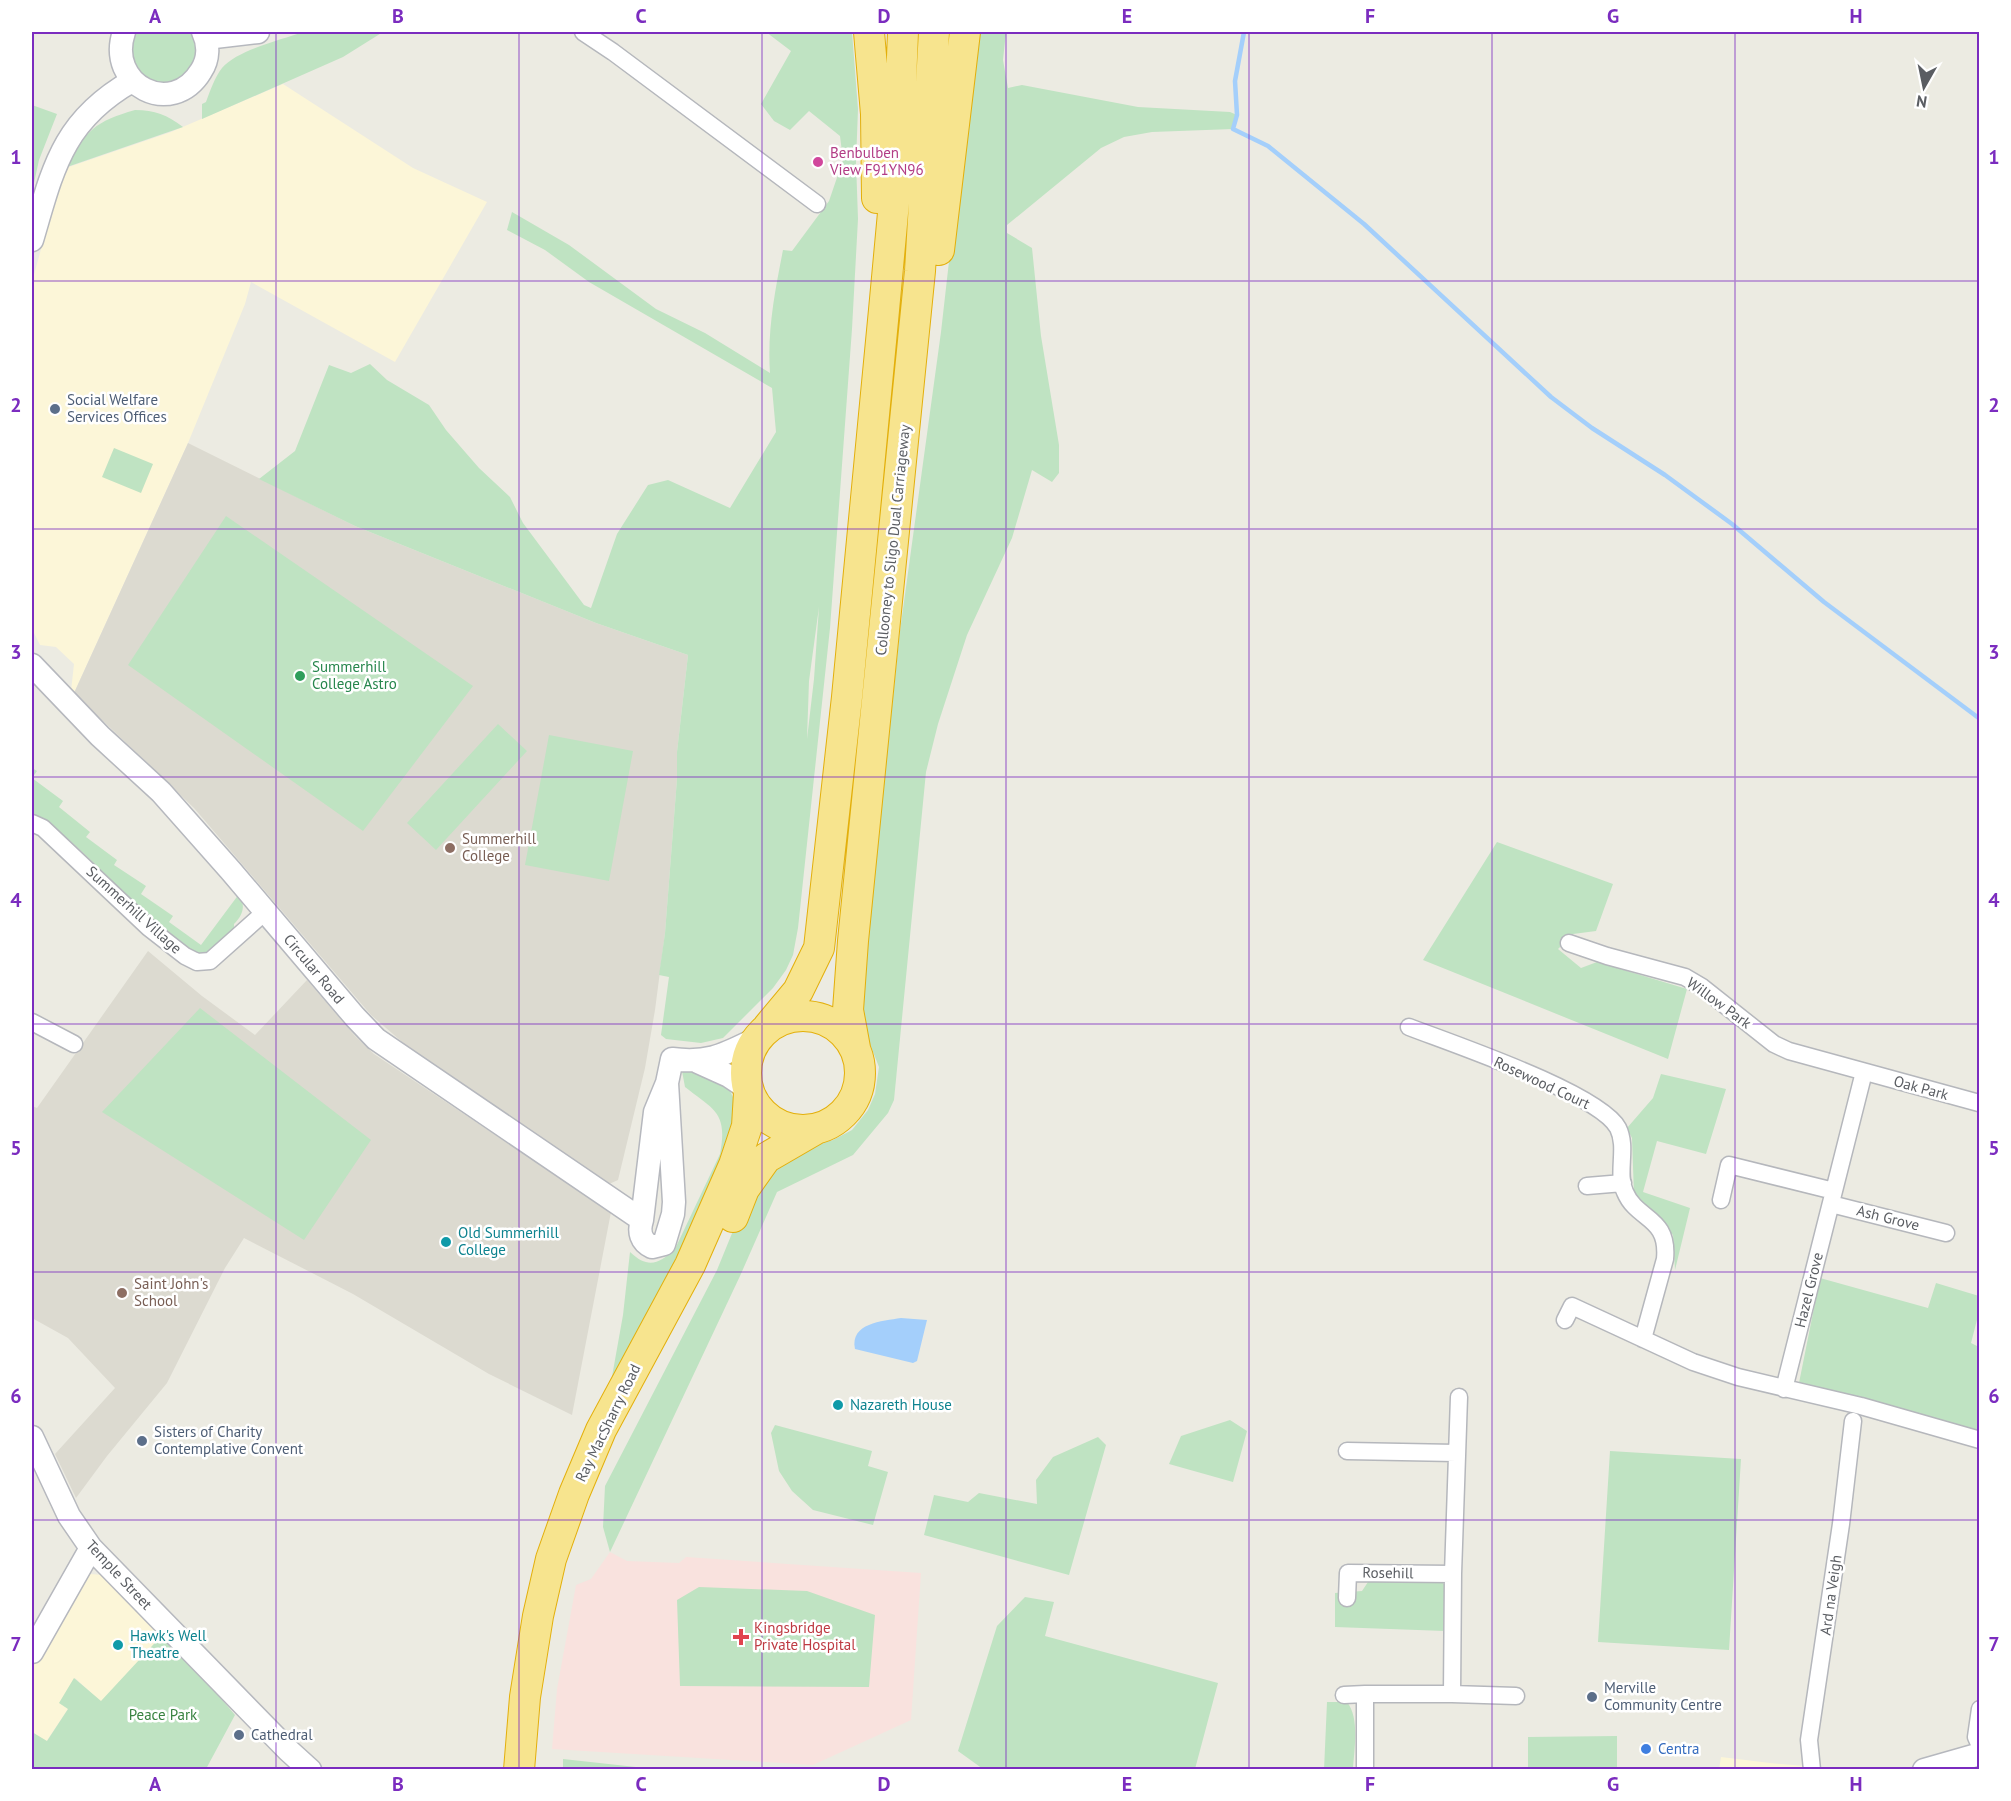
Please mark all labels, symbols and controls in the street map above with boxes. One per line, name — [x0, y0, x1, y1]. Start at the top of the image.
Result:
text: A — [149, 3, 162, 29]
text: B — [392, 3, 404, 29]
text: C — [635, 3, 647, 29]
text: D — [878, 3, 891, 29]
text: E — [1122, 3, 1132, 29]
text: F — [1365, 3, 1375, 29]
text: G — [1607, 3, 1619, 29]
text: H — [1849, 3, 1863, 29]
north arrow — [1894, 57, 1954, 117]
text: N — [1915, 91, 1928, 113]
place label: Benbulben View F91YN96 — [829, 143, 924, 179]
text: 1 — [10, 144, 22, 170]
text: 1 — [1988, 144, 2000, 170]
marker: Benbulben View F91YN96 — [811, 155, 825, 169]
place label: Social Welfare Services Offices — [67, 390, 167, 426]
text: 2 — [10, 392, 22, 418]
text: 2 — [1988, 392, 2000, 418]
marker: Social Welfare Services Offices — [48, 402, 62, 416]
street label: Collooney to Sligo Dual Carriageway — [871, 423, 914, 657]
text: 3 — [10, 639, 22, 665]
text: 3 — [1988, 639, 2000, 665]
place label: Summerhill College Astro — [312, 657, 397, 693]
marker: Summerhill College Astro — [293, 669, 307, 683]
place label: Summerhill College — [462, 829, 537, 865]
marker: Summerhill College — [443, 841, 457, 855]
street label: Summerhill Village — [83, 862, 186, 958]
text: 4 — [10, 887, 22, 913]
text: 4 — [1988, 887, 2000, 913]
street label: Circular Road — [280, 930, 349, 1007]
street label: Willow Park — [1683, 973, 1756, 1033]
street label: Rosewood Court — [1491, 1052, 1593, 1113]
street label: Oak Park — [1892, 1071, 1951, 1104]
text: 5 — [10, 1135, 22, 1161]
text: 5 — [1988, 1135, 2000, 1161]
street label: Ash Grove — [1855, 1201, 1922, 1234]
place label: Old Summerhill College — [458, 1223, 559, 1259]
marker: Old Summerhill College — [439, 1235, 453, 1249]
street label: Hazel Grove — [1790, 1250, 1827, 1329]
place label: Saint John's School — [134, 1274, 208, 1310]
marker: Saint John's School — [115, 1286, 129, 1300]
street label: Ray MacSharry Road — [571, 1361, 644, 1485]
text: 6 — [10, 1383, 22, 1409]
text: 6 — [1988, 1383, 2000, 1409]
place label: Nazareth House — [850, 1395, 952, 1414]
marker: Nazareth House — [831, 1398, 845, 1412]
place label: Sisters of Charity Contemplative Convent — [154, 1422, 303, 1458]
marker: Sisters of Charity Contemplative Convent — [135, 1434, 149, 1448]
street label: Temple Street — [82, 1536, 157, 1614]
street label: Ard na Veigh — [1815, 1554, 1846, 1636]
street label: Rosehill — [1362, 1563, 1414, 1582]
place label: Kingsbridge Private Hospital — [754, 1618, 856, 1654]
place label: Hawk's Well Theatre — [130, 1626, 207, 1662]
marker: Kingsbridge Private Hospital — [732, 1628, 750, 1646]
text: 7 — [10, 1631, 22, 1657]
text: 7 — [1988, 1631, 2000, 1657]
marker: Hawk's Well Theatre — [111, 1638, 125, 1652]
place label: Merville Community Centre — [1604, 1678, 1722, 1714]
marker: Merville Community Centre — [1585, 1690, 1599, 1704]
park label: Peace Park — [129, 1705, 198, 1724]
place label: Cathedral — [251, 1725, 313, 1744]
marker: Cathedral — [232, 1728, 246, 1742]
place label: Centra — [1658, 1739, 1700, 1758]
marker: Centra — [1639, 1742, 1653, 1756]
text: A — [149, 1771, 162, 1797]
text: B — [392, 1771, 404, 1797]
text: C — [635, 1771, 647, 1797]
text: D — [878, 1771, 891, 1797]
text: E — [1122, 1771, 1132, 1797]
text: F — [1365, 1771, 1375, 1797]
text: G — [1607, 1771, 1619, 1797]
text: H — [1849, 1771, 1863, 1797]

